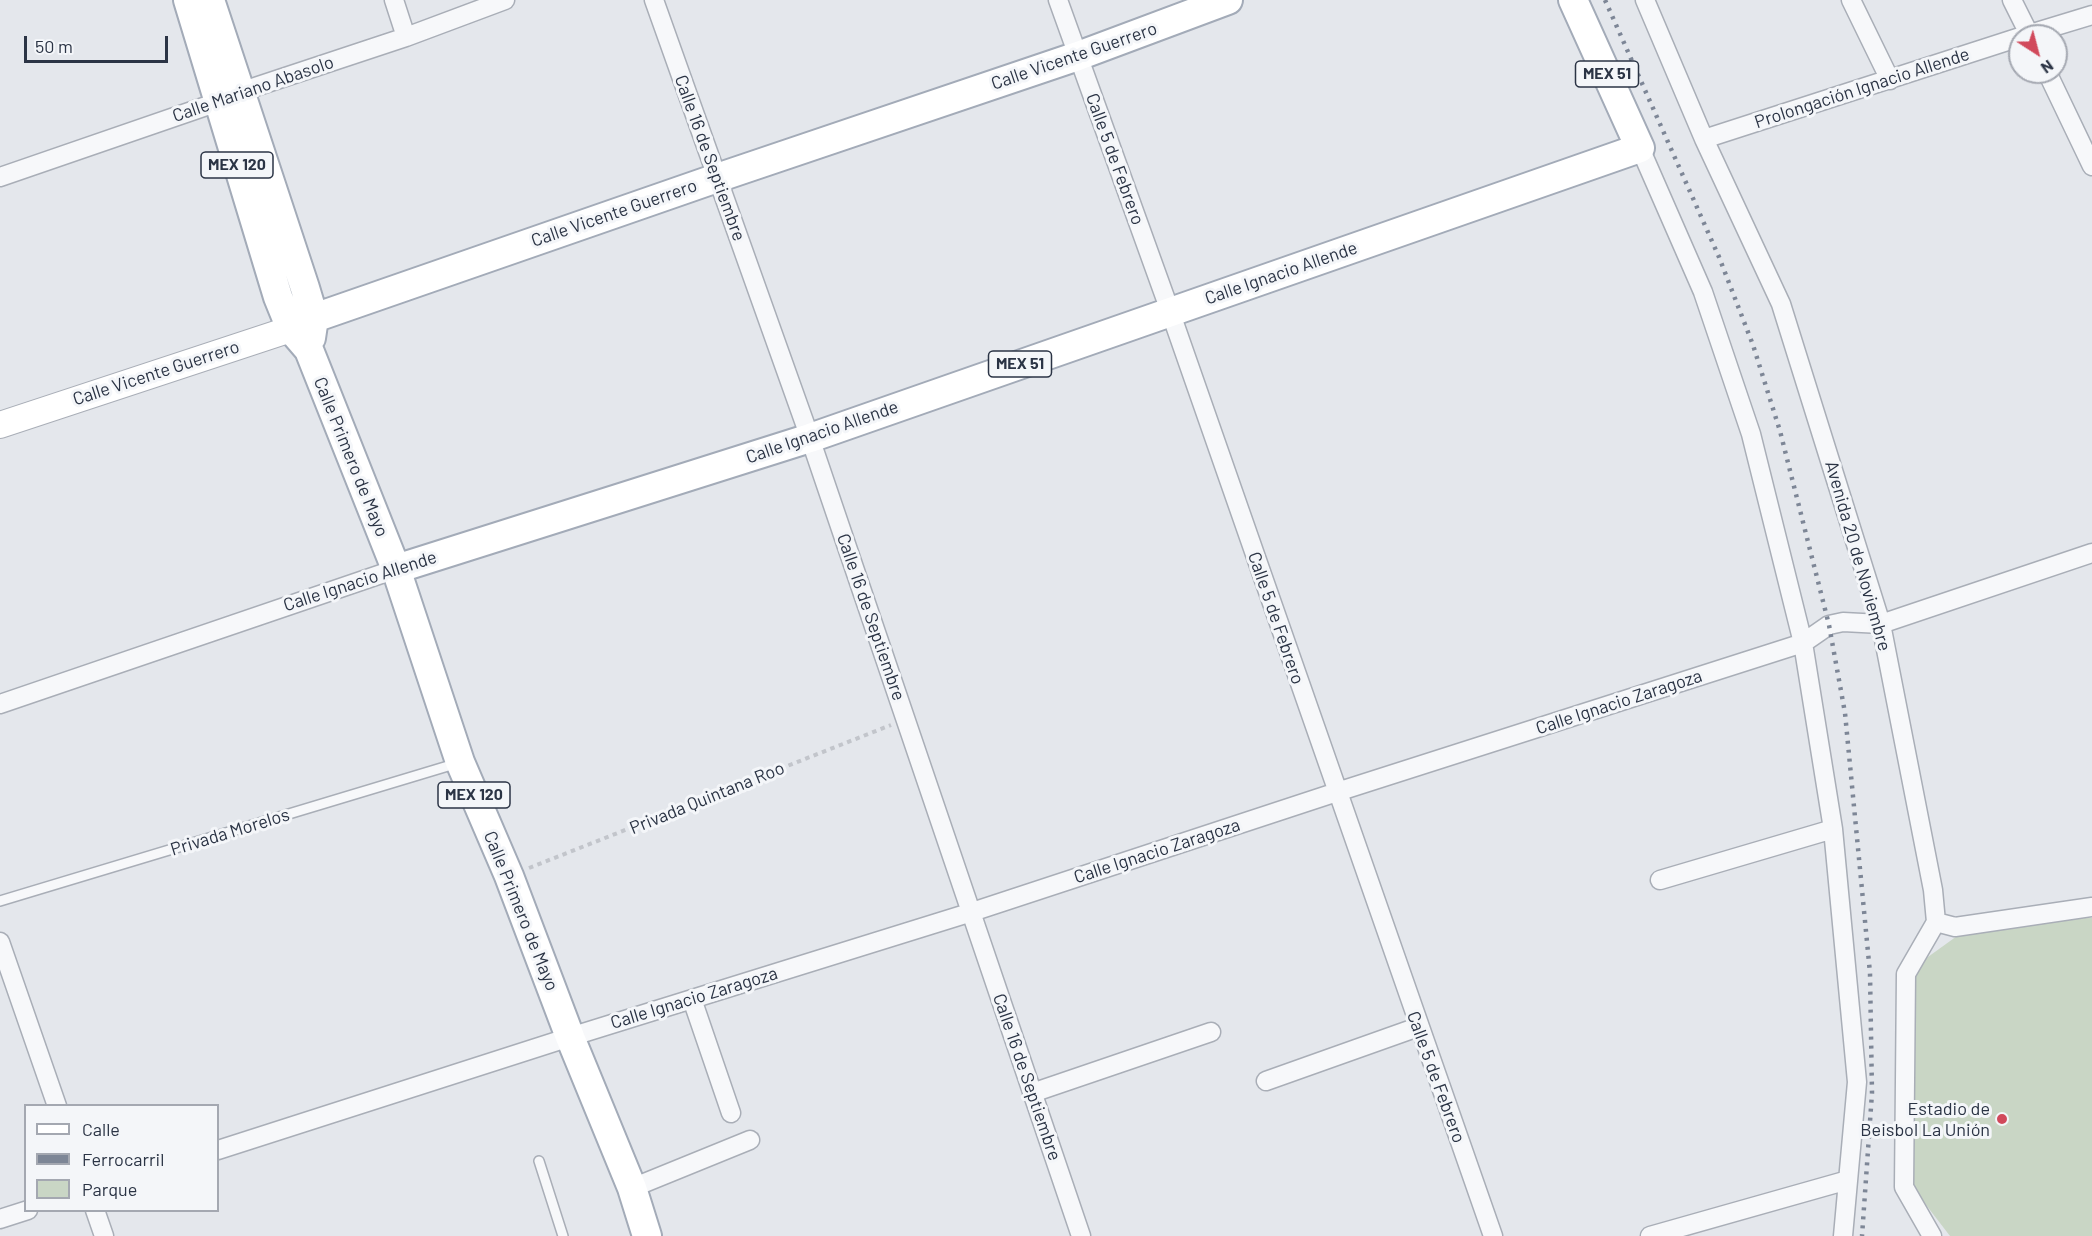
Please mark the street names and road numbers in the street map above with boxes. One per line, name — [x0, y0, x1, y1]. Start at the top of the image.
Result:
street label: Calle Vicente Guerrero — [988, 17, 1160, 95]
street label: Prolongación Ignacio Allende — [1752, 43, 1972, 133]
street label: Calle Mariano Abasolo — [169, 51, 337, 127]
road number: MEX 51 — [1576, 61, 1638, 87]
street label: Calle 16 de Septiembre — [670, 72, 750, 244]
street label: Calle 5 de Febrero — [1081, 90, 1149, 228]
road number: MEX 120 — [201, 152, 273, 178]
street label: Calle Vicente Guerrero — [528, 174, 700, 252]
street label: Calle Ignacio Allende — [1202, 237, 1360, 309]
street label: Calle Vicente Guerrero — [70, 336, 242, 410]
road number: MEX 51 — [988, 351, 1052, 377]
street label: Calle Primero de Mayo — [309, 374, 393, 540]
street label: Calle Ignacio Allende — [743, 396, 901, 468]
street label: Avenida 20 de Noviembre — [1821, 458, 1895, 654]
street label: Calle 16 de Septiembre — [832, 531, 910, 703]
street label: Calle Ignacio Allende — [281, 546, 439, 616]
street label: Calle 5 de Febrero — [1243, 549, 1309, 687]
street label: Calle Ignacio Zaragoza — [1533, 665, 1705, 739]
street label: Privada Quintana Roo — [626, 757, 788, 839]
road number: MEX 120 — [438, 782, 510, 808]
street label: Privada Morelos — [168, 804, 292, 860]
street label: Calle Ignacio Zaragoza — [1071, 814, 1243, 888]
street label: Calle Primero de Mayo — [479, 828, 563, 994]
street label: Calle Ignacio Zaragoza — [608, 962, 780, 1034]
street label: Calle 16 de Septiembre — [988, 991, 1066, 1163]
street label: Calle 5 de Febrero — [1402, 1008, 1470, 1146]

